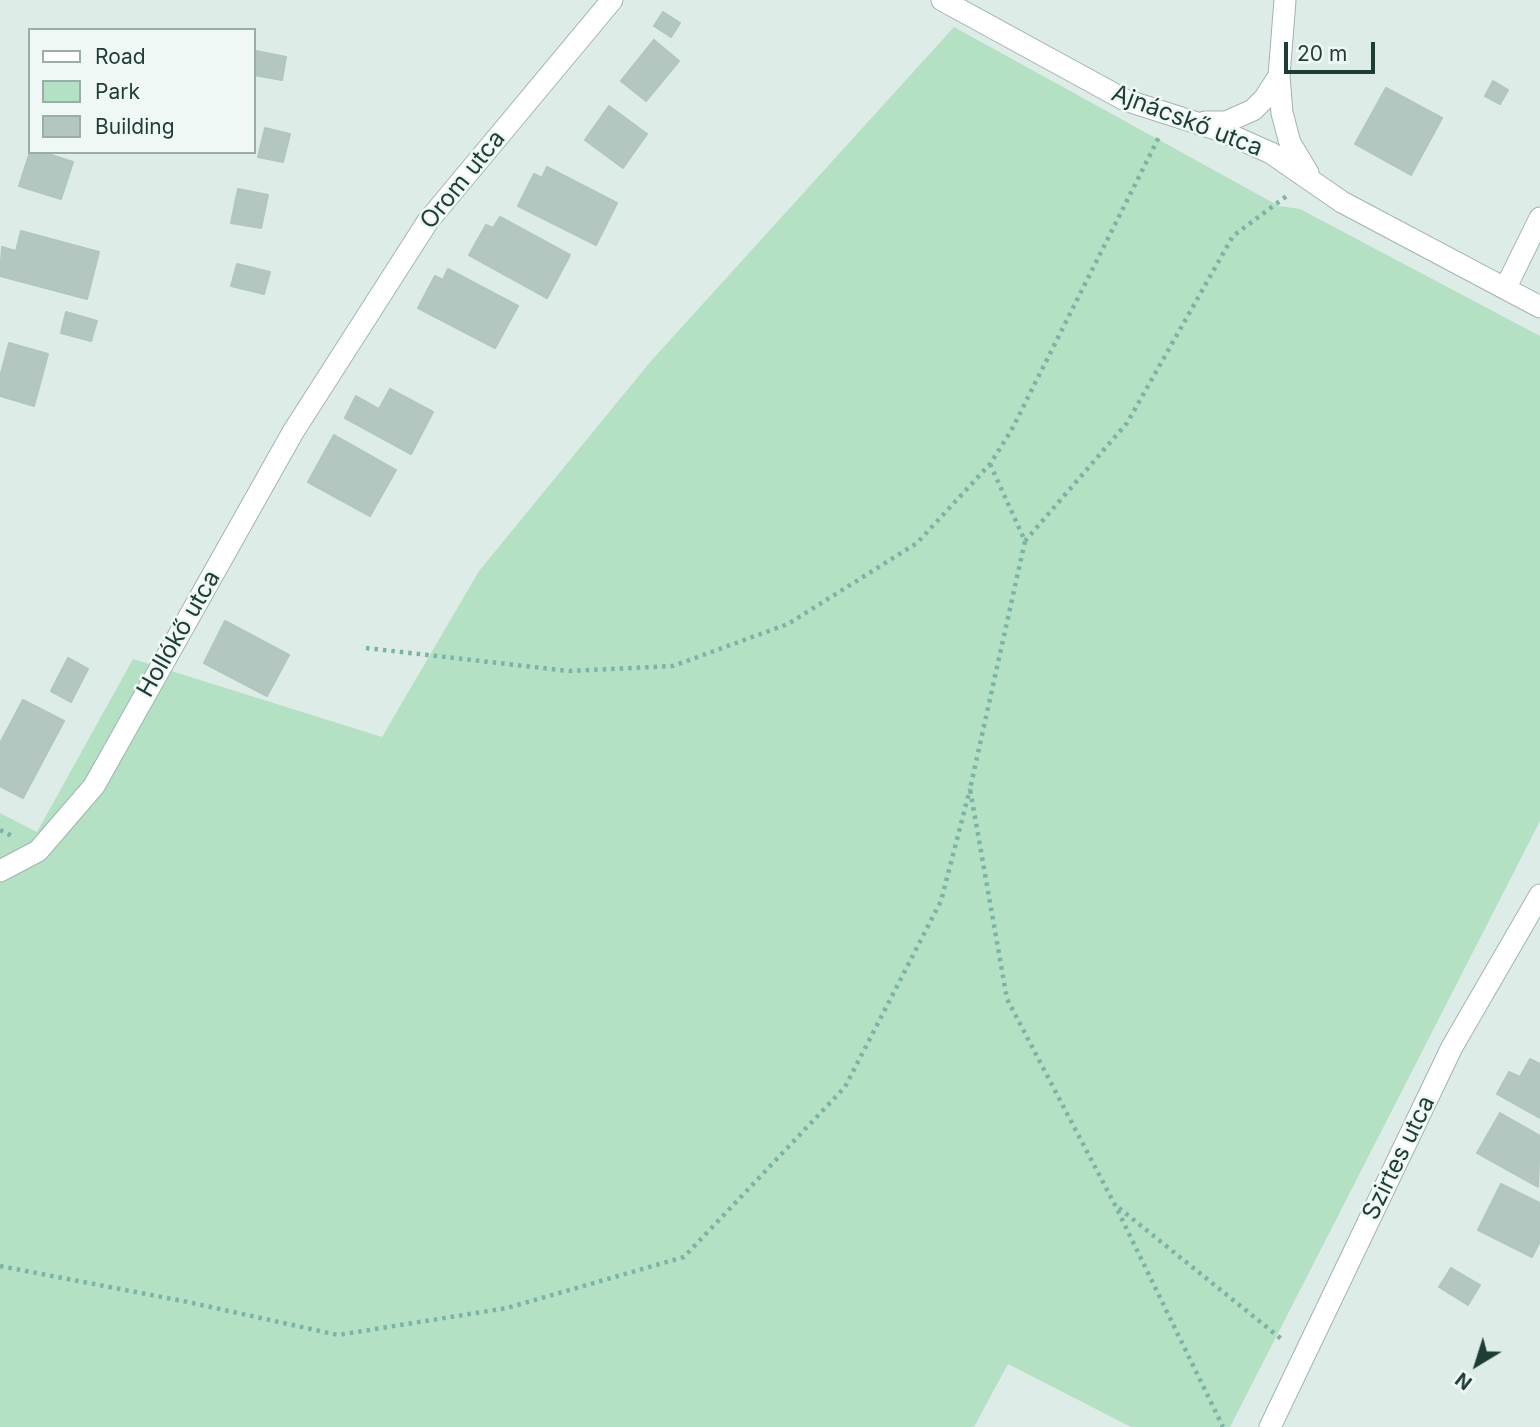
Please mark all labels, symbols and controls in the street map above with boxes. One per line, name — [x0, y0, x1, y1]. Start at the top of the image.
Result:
legend — [28, 28, 256, 154]
scale bar — [1288, 28, 1379, 72]
text: 20 m — [1297, 41, 1347, 66]
text: Road — [95, 44, 146, 69]
text: Park — [95, 79, 140, 104]
street label: Ajnácskő utca — [1107, 79, 1267, 163]
text: Building — [95, 114, 175, 139]
street label: Orom utca — [415, 125, 511, 235]
street label: Hollókő utca — [131, 566, 227, 702]
street label: Szirtes utca — [1357, 1091, 1441, 1225]
north arrow — [1442, 1329, 1512, 1399]
text: N — [1451, 1367, 1477, 1394]

